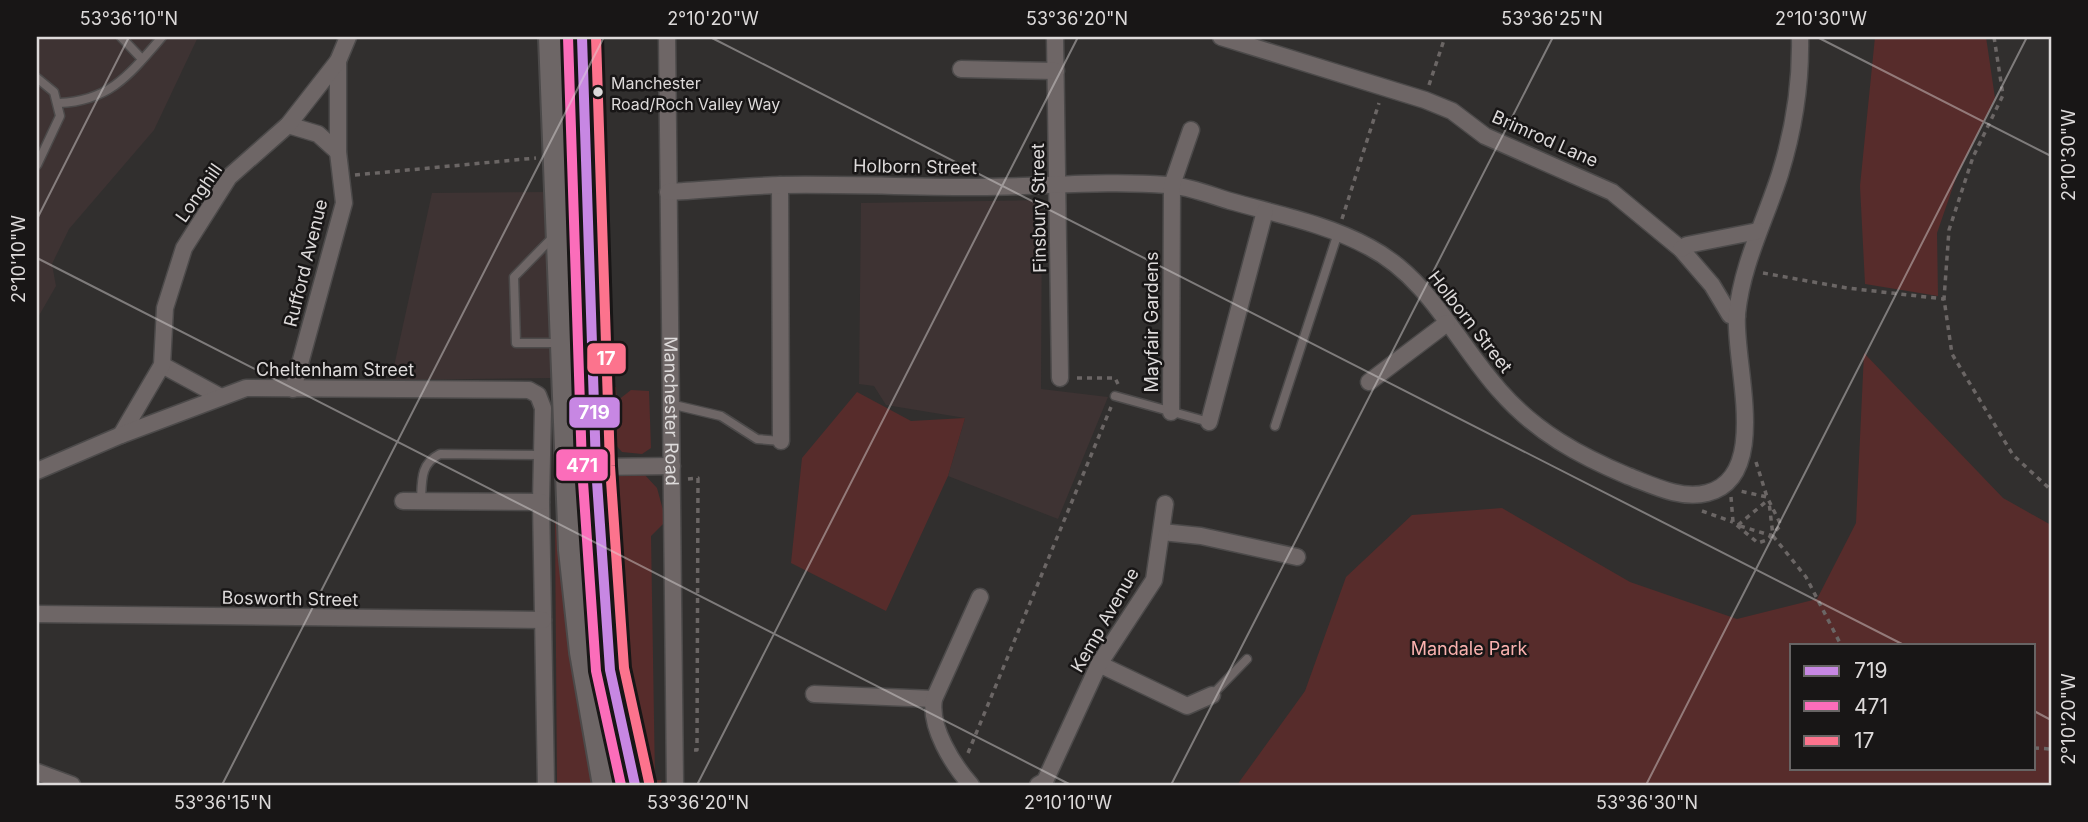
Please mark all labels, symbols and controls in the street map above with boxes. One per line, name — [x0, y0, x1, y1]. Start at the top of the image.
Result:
text: 53°36'10"N — [80, 8, 178, 29]
text: 2°10'20"W — [667, 8, 759, 29]
text: 53°36'20"N — [1026, 8, 1128, 29]
text: 53°36'25"N — [1501, 8, 1603, 29]
text: 2°10'30"W — [1775, 8, 1867, 29]
place label: Manchester Road/Roch Valley Way — [611, 73, 780, 114]
marker: Manchester Road/Roch Valley Way — [591, 85, 605, 99]
street label: Brimrod Lane — [1489, 106, 1601, 171]
text: 2°10'30"W — [2058, 109, 2079, 201]
street label: Finsbury Street — [1027, 143, 1050, 273]
street label: Holborn Street — [853, 155, 977, 178]
street label: Longhill — [171, 160, 226, 226]
street label: Rufford Avenue — [279, 197, 332, 329]
text: 2°10'10"W — [8, 215, 29, 303]
street label: Mayfair Gardens — [1141, 252, 1162, 392]
street label: Holborn Street — [1424, 266, 1517, 377]
street label: Manchester Road — [660, 336, 683, 486]
line badge: 17 — [586, 342, 627, 375]
text: 17 — [596, 347, 616, 370]
street label: Cheltenham Street — [256, 359, 414, 380]
line badge: 719 — [568, 396, 621, 429]
text: 719 — [578, 401, 610, 424]
line badge: 471 — [555, 448, 609, 482]
text: 471 — [566, 454, 598, 477]
street label: Kemp Avenue — [1066, 564, 1143, 676]
street label: Bosworth Street — [221, 587, 359, 610]
park label: Mandale Park — [1411, 638, 1527, 659]
legend — [1790, 644, 2036, 770]
text: 719 — [1854, 658, 1887, 683]
text: 2°10'20"W — [2058, 673, 2079, 765]
text: 471 — [1854, 694, 1888, 719]
text: 17 — [1854, 728, 1874, 753]
text: 53°36'15"N — [174, 792, 272, 813]
text: 53°36'20"N — [647, 792, 749, 813]
text: 2°10'10"W — [1024, 792, 1112, 813]
text: 53°36'30"N — [1596, 792, 1698, 813]

